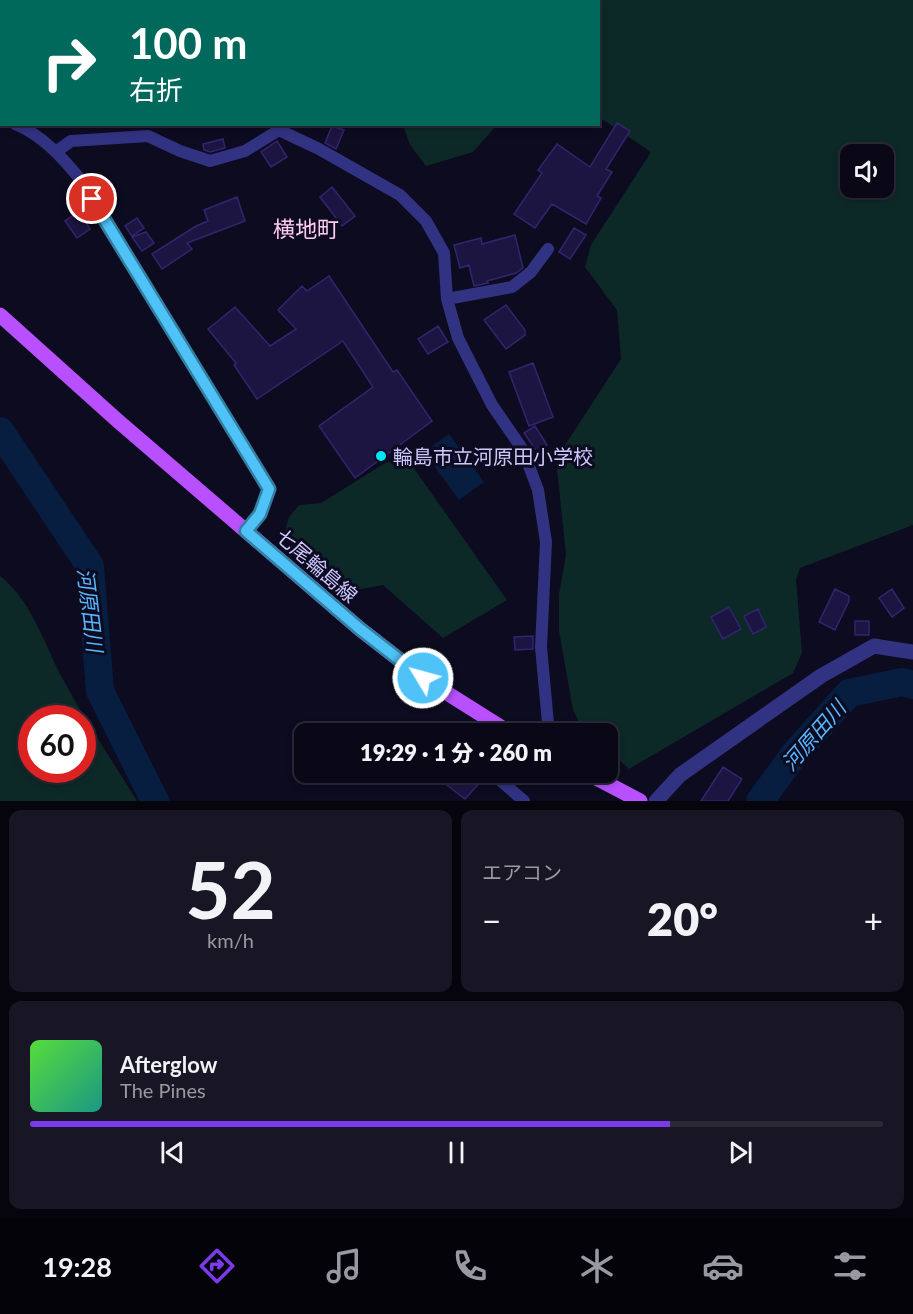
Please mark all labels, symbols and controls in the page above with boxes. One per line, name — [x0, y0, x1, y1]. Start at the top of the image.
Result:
text: 100 m — [129, 18, 247, 68]
icon: right — [30, 24, 108, 102]
text: 右折 — [129, 73, 183, 106]
map controls — [840, 144, 894, 198]
button: sound — [840, 144, 894, 198]
pin — [66, 173, 117, 224]
icon: arrive — [75, 182, 108, 215]
district label: 横地町 — [273, 215, 339, 242]
place label: 輪島市立河原田小学校 — [393, 444, 593, 468]
marker: 輪島市立河原田小学校 — [374, 449, 388, 463]
street label: 七尾輪島線 — [271, 523, 363, 607]
water label: 河原田川 — [73, 567, 109, 655]
position arrow — [391, 646, 455, 710]
water label: 河原田川 — [776, 694, 851, 775]
speed limit sign: 60 — [18, 705, 96, 783]
text: 19:29 · 1 分 · 260 m — [360, 739, 552, 766]
text: 52 — [185, 842, 276, 936]
text: エアコン — [482, 860, 562, 884]
text: 20° — [647, 892, 718, 946]
text: − — [482, 900, 501, 940]
text: + — [864, 900, 883, 940]
text: km/h — [207, 928, 254, 952]
text: Afterglow — [120, 1051, 217, 1078]
text: The Pines — [120, 1078, 206, 1102]
icon: previous — [156, 1136, 189, 1169]
icon: pause — [440, 1136, 473, 1169]
icon: next — [724, 1136, 757, 1169]
icon: directions — [196, 1245, 238, 1287]
icon: music — [323, 1245, 365, 1287]
icon: phone — [449, 1245, 491, 1287]
icon: climate — [576, 1245, 618, 1287]
icon: car — [702, 1245, 744, 1287]
icon: filters — [829, 1245, 871, 1287]
text: 19:28 — [42, 1250, 112, 1283]

